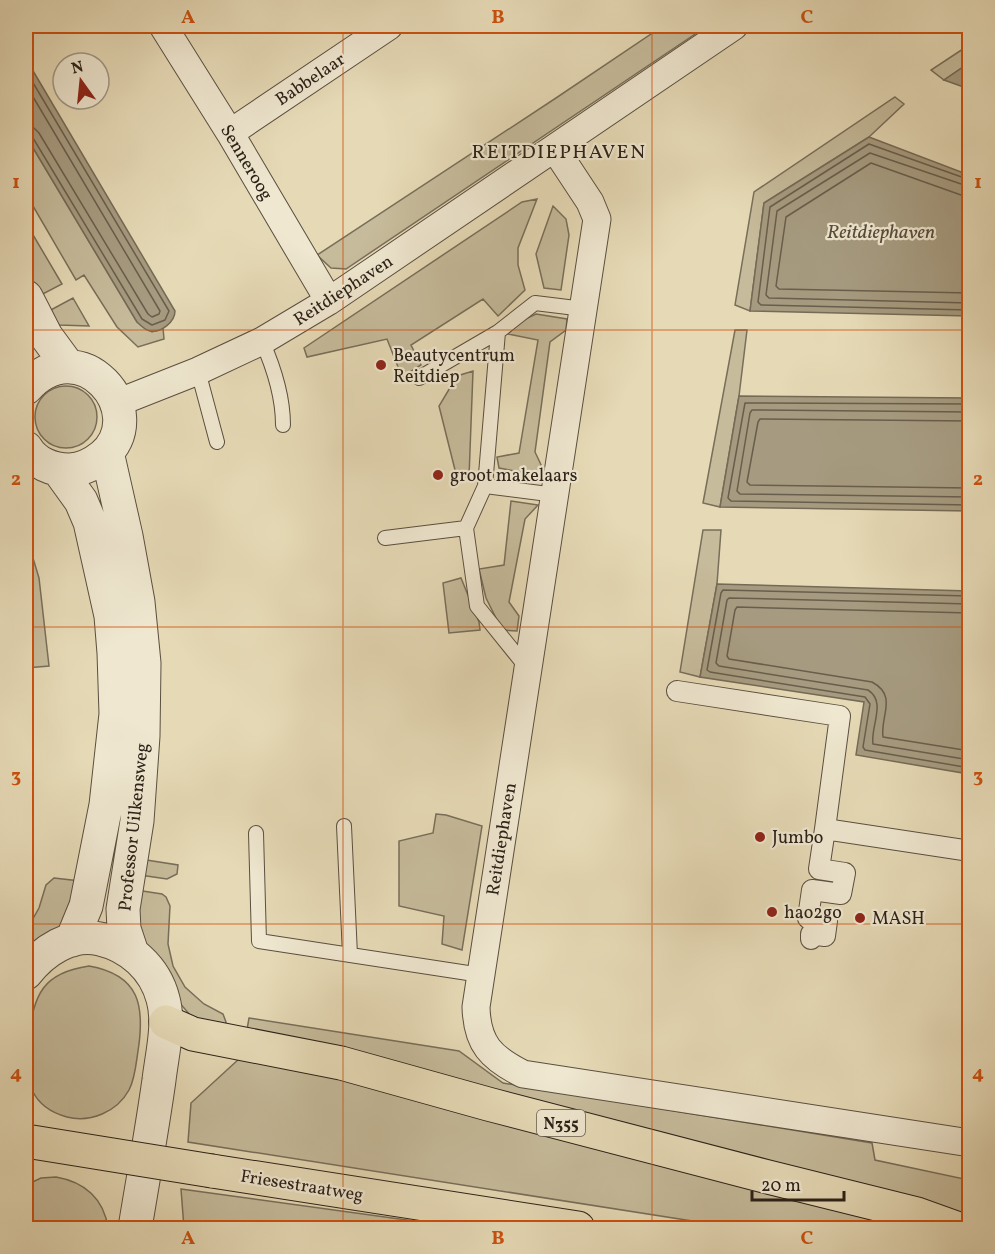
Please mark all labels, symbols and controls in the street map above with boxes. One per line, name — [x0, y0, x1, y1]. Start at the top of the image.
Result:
text: A — [181, 4, 195, 32]
text: B — [491, 4, 505, 32]
text: C — [801, 4, 814, 32]
street label: Babbelaar — [271, 48, 351, 113]
north arrow — [51, 51, 111, 111]
text: N — [69, 56, 86, 81]
street label: Senneroog — [213, 120, 278, 205]
district label: REITDIEPHAVEN — [472, 139, 646, 167]
text: 1 — [12, 169, 20, 197]
text: 1 — [974, 169, 982, 197]
water label: Reitdiephaven — [827, 219, 935, 247]
street label: Reitdiephaven — [289, 250, 399, 333]
place label: Beautycentrum Reitdiep — [393, 344, 515, 390]
marker: Beautycentrum Reitdiep — [374, 358, 388, 372]
place label: groot makelaars — [450, 464, 577, 489]
text: 2 — [11, 466, 21, 494]
text: 2 — [973, 466, 983, 494]
marker: groot makelaars — [431, 468, 445, 482]
street label: Professor Uilkensweg — [113, 742, 156, 912]
text: 3 — [11, 763, 21, 791]
text: 3 — [973, 763, 983, 791]
street label: Reitdiephaven — [481, 781, 524, 898]
place label: Jumbo — [772, 826, 823, 851]
marker: Jumbo — [753, 830, 767, 844]
place label: hao2go — [784, 901, 842, 926]
marker: hao2go — [765, 905, 779, 919]
place label: MASH — [872, 907, 925, 932]
marker: MASH — [853, 911, 867, 925]
text: 4 — [10, 1060, 22, 1088]
text: 4 — [972, 1060, 984, 1088]
road number: N355 — [537, 1110, 585, 1136]
street label: Friesestraatweg — [238, 1164, 365, 1209]
scale bar — [752, 1164, 844, 1202]
text: 20 m — [761, 1174, 801, 1199]
text: A — [181, 1225, 195, 1253]
text: B — [491, 1225, 505, 1253]
text: C — [801, 1225, 814, 1253]

